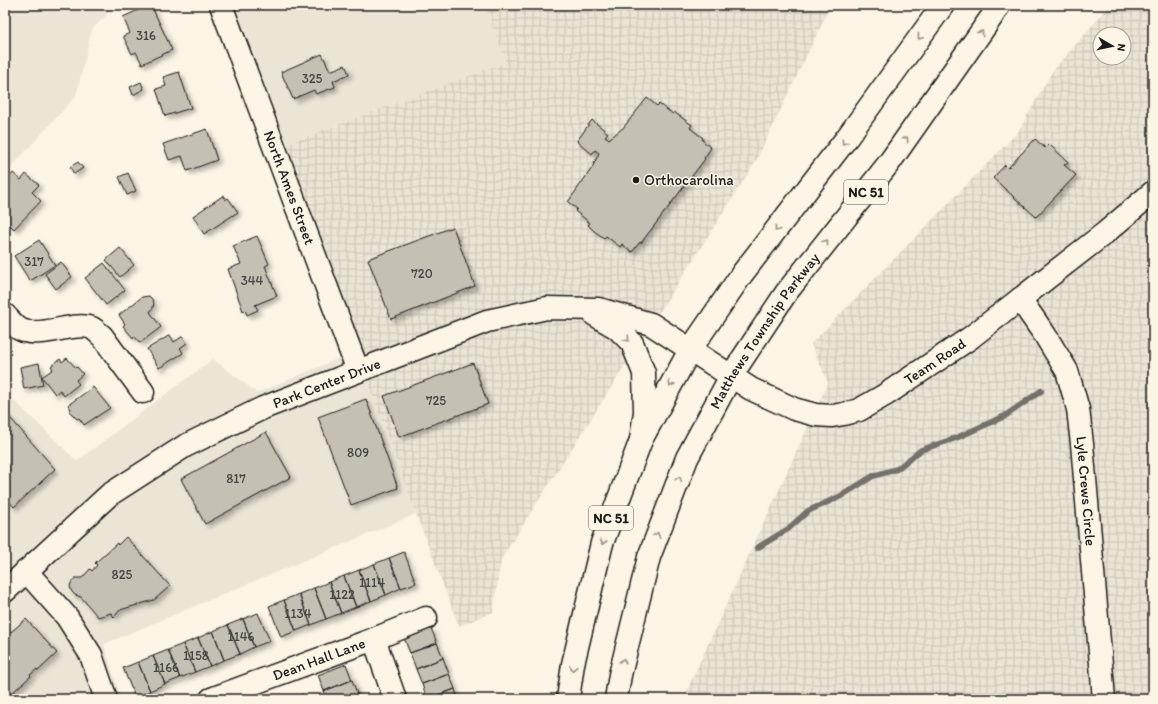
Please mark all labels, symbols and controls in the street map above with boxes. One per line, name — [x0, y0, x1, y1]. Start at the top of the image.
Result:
north arrow — [1092, 26, 1132, 66]
house number: 316 — [136, 28, 156, 43]
one-way arrow — [976, 30, 984, 37]
one-way arrow — [918, 32, 925, 39]
text: N — [1114, 43, 1128, 52]
house number: 325 — [302, 71, 323, 86]
street label: North Ames Street — [260, 128, 319, 247]
one-way arrow — [901, 136, 909, 143]
one-way arrow — [842, 138, 849, 145]
place label: Orthocarolina — [644, 171, 734, 189]
marker: Orthocarolina — [631, 175, 641, 185]
road number: NC 51 — [844, 180, 888, 204]
one-way arrow — [775, 225, 782, 232]
one-way arrow — [822, 239, 829, 246]
street label: Matthews Township Parkway — [706, 249, 823, 412]
house number: 317 — [24, 254, 44, 269]
house number: 720 — [411, 266, 433, 281]
house number: 344 — [241, 273, 264, 288]
one-way arrow — [622, 334, 629, 341]
street label: Team Road — [901, 334, 969, 389]
street label: Park Center Drive — [270, 354, 383, 412]
one-way arrow — [669, 380, 676, 388]
house number: 725 — [426, 393, 446, 408]
street label: Lyle Crews Circle — [1072, 435, 1100, 547]
house number: 809 — [347, 445, 369, 460]
house number: 817 — [226, 471, 246, 486]
one-way arrow — [674, 476, 682, 483]
road number: NC 51 — [589, 506, 633, 530]
one-way arrow — [652, 532, 660, 540]
one-way arrow — [599, 538, 607, 545]
house number: 825 — [112, 567, 133, 582]
house number: 1114 — [359, 575, 385, 590]
house number: 1122 — [329, 587, 355, 602]
house number: 1134 — [285, 606, 312, 621]
house number: 1146 — [228, 629, 254, 644]
street label: Dean Hall Lane — [270, 634, 368, 685]
house number: 1158 — [183, 648, 209, 663]
one-way arrow — [619, 657, 627, 664]
house number: 1166 — [153, 660, 179, 675]
one-way arrow — [569, 665, 577, 671]

